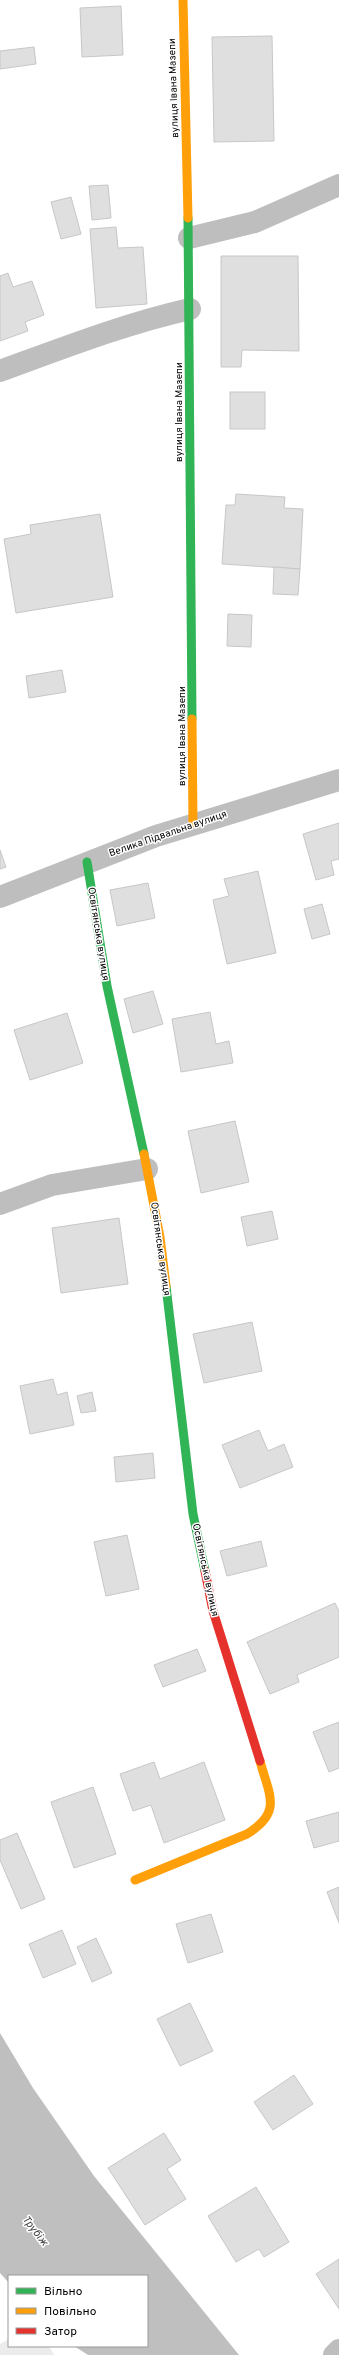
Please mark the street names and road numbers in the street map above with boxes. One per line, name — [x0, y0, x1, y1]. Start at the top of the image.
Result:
street label: вулиця Івана Мазепи — [166, 38, 182, 138]
street label: вулиця Івана Мазепи — [173, 362, 186, 462]
street label: вулиця Івана Мазепи — [176, 686, 189, 786]
street label: Велика Підвальна вулиця — [107, 808, 229, 860]
street label: Освітянська вулиця — [84, 886, 112, 982]
street label: Освітянська вулиця — [147, 1201, 173, 1297]
street label: Освітянська вулиця — [189, 1522, 221, 1618]

